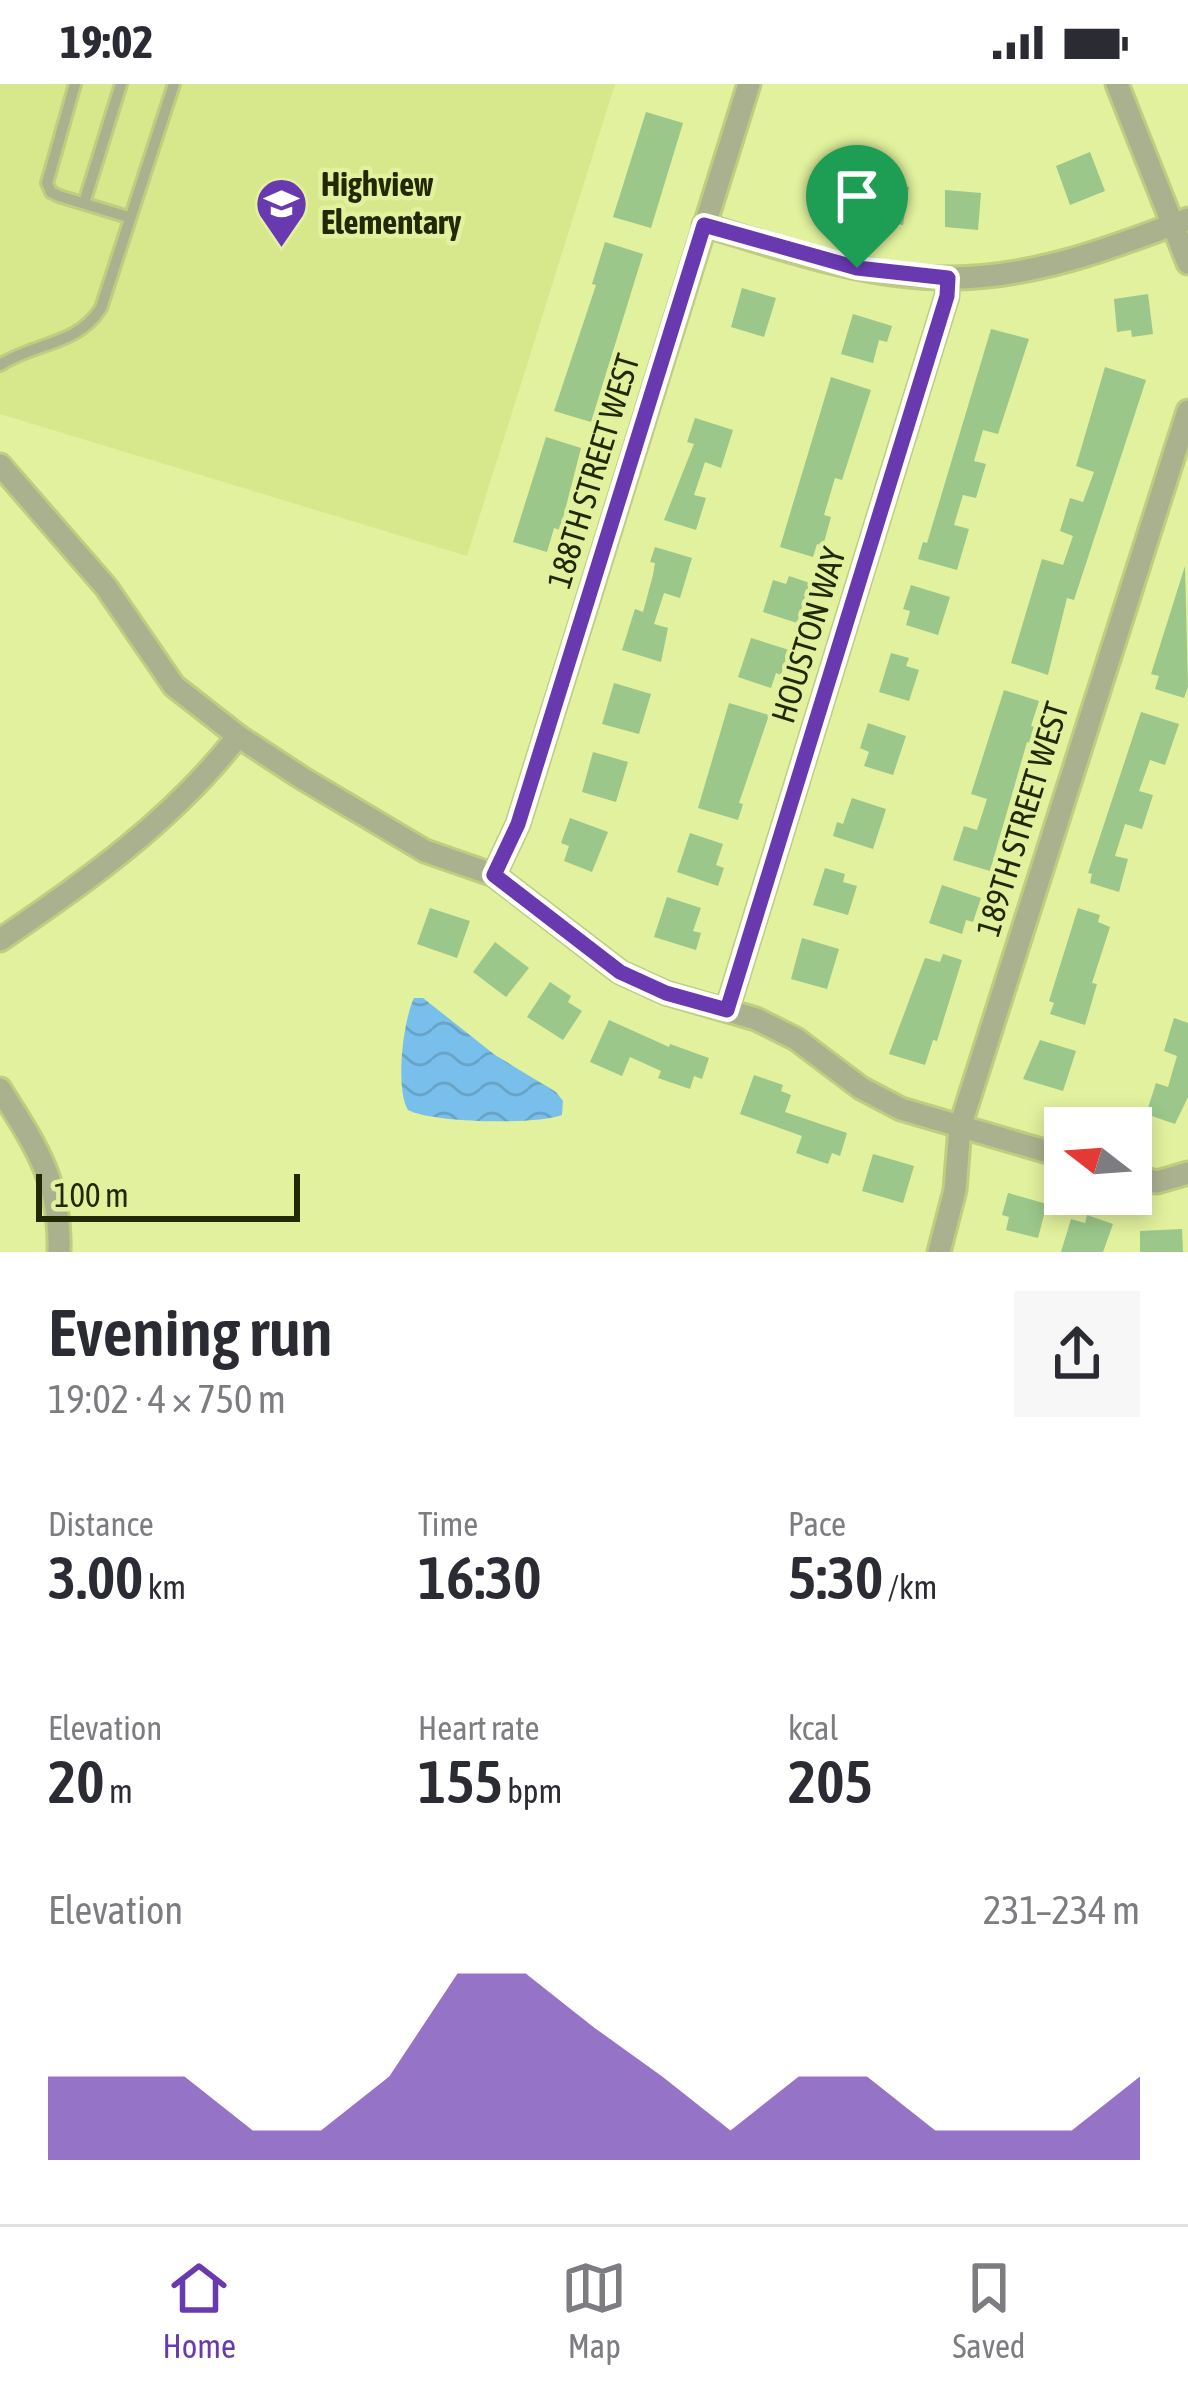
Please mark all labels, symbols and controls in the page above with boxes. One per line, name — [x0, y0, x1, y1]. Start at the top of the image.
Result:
text: 19:02 — [60, 16, 154, 68]
pin — [806, 145, 908, 268]
icon: arrive — [824, 163, 890, 229]
place label: Highview Elementary — [321, 165, 462, 241]
school or university icon: Highview Elementary — [254, 175, 310, 249]
street label: 188TH STREET WEST — [539, 349, 647, 593]
street label: HOUSTON WAY — [763, 542, 853, 727]
street label: 189TH STREET WEST — [968, 697, 1076, 941]
north arrow — [1044, 1107, 1152, 1215]
map controls — [1044, 1107, 1152, 1215]
scale bar — [36, 1168, 300, 1221]
text: 100 m — [54, 1176, 129, 1214]
button: share — [1014, 1291, 1140, 1417]
text: Evening run — [48, 1294, 333, 1370]
text: 19:02 · 4 × 750 m — [48, 1377, 286, 1421]
text: Distance — [48, 1505, 154, 1543]
text: Time — [418, 1505, 478, 1543]
text: Pace — [788, 1505, 846, 1543]
text: 3.00 — [48, 1543, 143, 1612]
text: 16:30 — [418, 1543, 541, 1612]
text: 5:30 — [788, 1543, 883, 1612]
text: km — [143, 1568, 186, 1606]
text: /km — [883, 1568, 937, 1606]
text: Elevation — [48, 1709, 162, 1747]
text: Heart rate — [418, 1709, 540, 1747]
text: kcal — [788, 1709, 838, 1747]
text: 20 — [48, 1747, 104, 1816]
text: 155 — [418, 1747, 503, 1816]
text: 205 — [788, 1747, 873, 1816]
text: m — [104, 1772, 133, 1810]
text: bpm — [503, 1772, 562, 1810]
text: Elevation — [48, 1888, 183, 1932]
text: 231–234 m — [983, 1888, 1140, 1932]
tab: Home — [163, 2255, 236, 2365]
tab: Map — [561, 2255, 627, 2365]
tab: Saved — [952, 2255, 1025, 2365]

